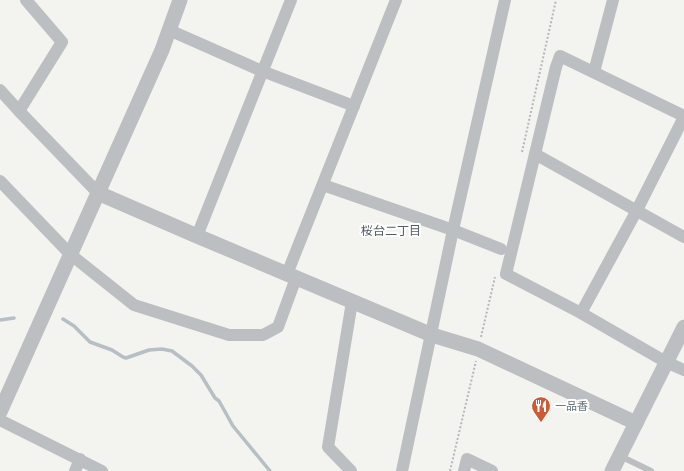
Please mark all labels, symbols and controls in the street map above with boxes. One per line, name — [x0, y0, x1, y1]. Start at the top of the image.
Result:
district label: 桜台二丁目 — [361, 223, 421, 238]
restaurant icon: 一品香 — [530, 395, 552, 423]
place label: 一品香 — [555, 399, 588, 413]

